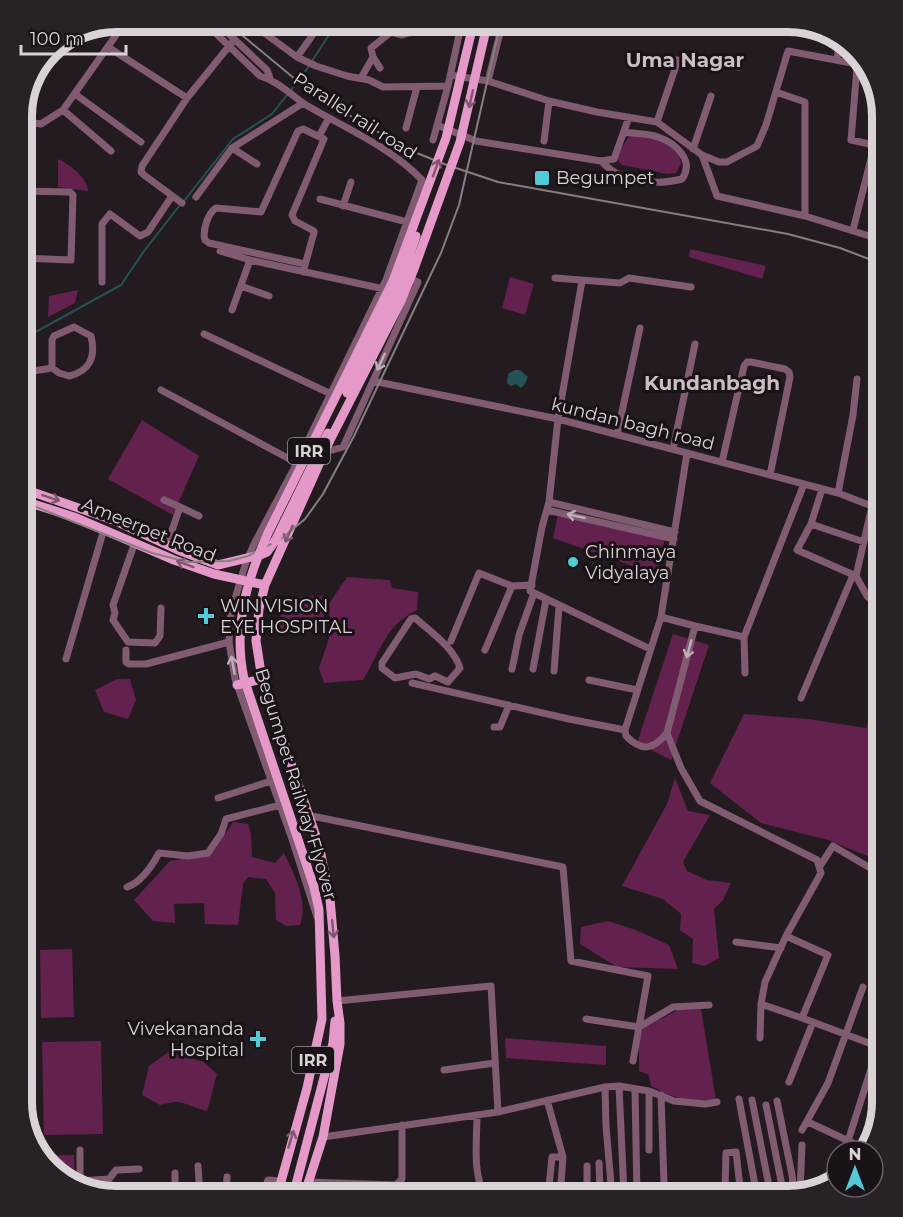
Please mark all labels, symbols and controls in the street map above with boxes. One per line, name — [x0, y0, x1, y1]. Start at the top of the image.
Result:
scale bar — [21, 18, 126, 56]
text: 100 m — [30, 28, 84, 50]
district label: Uma Nagar — [626, 48, 745, 72]
street label: Parallel rail road — [289, 68, 421, 164]
one-way arrow — [464, 89, 476, 108]
one-way arrow — [431, 159, 442, 178]
place label: Begumpet — [556, 167, 654, 189]
marker: Begumpet — [533, 169, 551, 187]
one-way arrow — [375, 353, 386, 371]
district label: Kundanbagh — [644, 371, 780, 395]
street label: kundan bagh road — [549, 393, 717, 455]
road number: IRR — [288, 438, 330, 464]
one-way arrow — [41, 493, 60, 504]
street label: Ameerpet Road — [79, 493, 219, 567]
one-way arrow — [567, 510, 586, 522]
one-way arrow — [283, 524, 294, 542]
place label: Chinmaya Vidyalaya — [585, 541, 676, 584]
marker: Chinmaya Vidyalaya — [566, 555, 580, 569]
one-way arrow — [176, 557, 195, 568]
place label: WIN VISION EYE HOSPITAL — [220, 595, 352, 638]
marker: WIN VISION EYE HOSPITAL — [197, 607, 215, 625]
one-way arrow — [682, 639, 694, 658]
one-way arrow — [227, 656, 238, 676]
street label: Begumpet Railway Flyover — [250, 666, 342, 902]
one-way arrow — [328, 919, 339, 939]
place label: Vivekananda Hospital — [128, 1018, 244, 1061]
marker: Vivekananda Hospital — [249, 1030, 267, 1048]
road number: IRR — [292, 1047, 334, 1073]
one-way arrow — [286, 1130, 297, 1149]
north arrow — [825, 1139, 885, 1199]
text: N — [849, 1145, 861, 1164]

